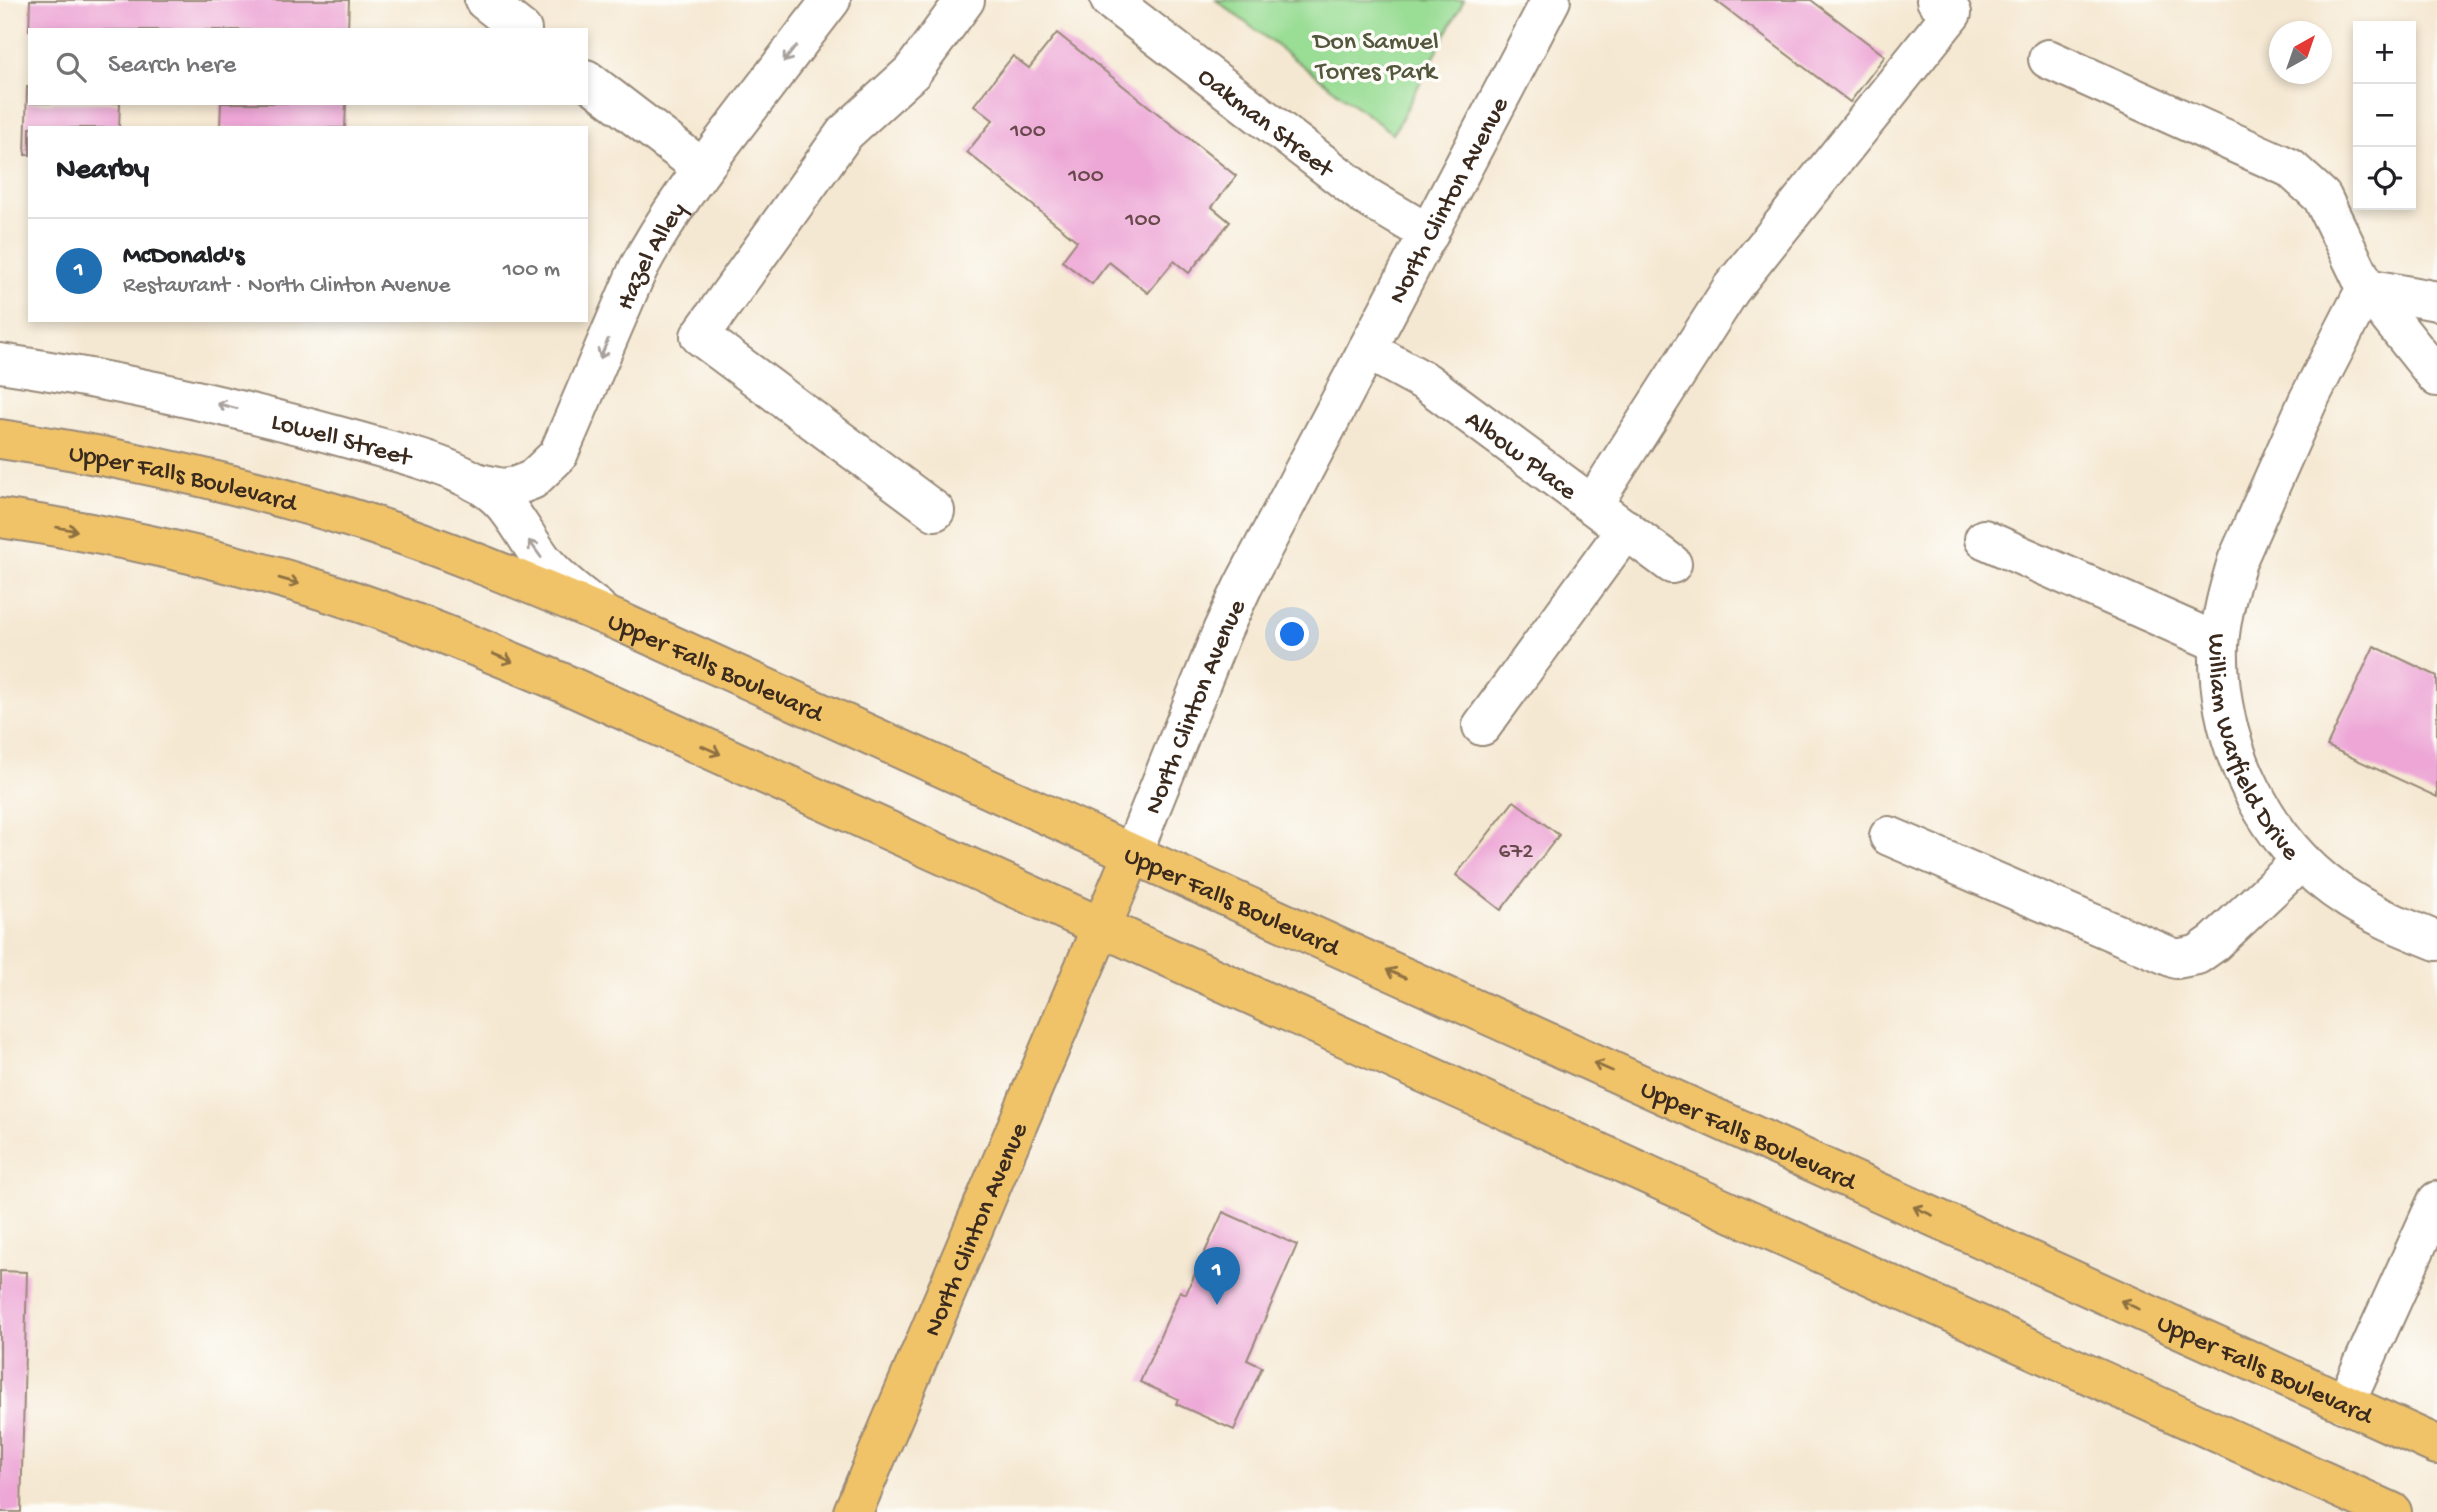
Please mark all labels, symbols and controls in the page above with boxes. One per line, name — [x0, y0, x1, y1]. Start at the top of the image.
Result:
north arrow — [2269, 21, 2332, 84]
map controls — [2353, 21, 2416, 210]
button: + — [2353, 21, 2416, 84]
search box — [28, 28, 588, 105]
park label: Don Samuel Torres Park — [1311, 28, 1439, 89]
one-way arrow — [782, 44, 797, 63]
icon: search — [52, 48, 90, 86]
text: Search here — [108, 51, 236, 82]
street label: Oakman Street — [1190, 62, 1340, 187]
button: − — [2353, 84, 2416, 147]
street label: North Clinton Avenue — [1383, 92, 1518, 310]
house number: 100 — [1009, 118, 1046, 145]
button: locate — [2353, 147, 2416, 210]
text: Nearby — [56, 154, 149, 189]
house number: 100 — [1067, 163, 1104, 190]
street label: Hazel Alley — [611, 197, 695, 315]
house number: 100 — [1124, 207, 1161, 234]
text: McDonald's — [123, 242, 244, 273]
text: 1 — [74, 257, 84, 284]
text: 100 m — [503, 257, 560, 284]
text: Restaurant · North Clinton Avenue — [123, 273, 450, 300]
one-way arrow — [597, 337, 610, 359]
one-way arrow — [216, 399, 239, 412]
street label: Albow Place — [1458, 405, 1582, 509]
street label: Lowell Street — [268, 408, 416, 476]
street label: Upper Falls Boulevard — [66, 439, 301, 522]
one-way arrow — [55, 523, 78, 536]
one-way arrow — [527, 540, 542, 559]
one-way arrow — [277, 575, 299, 588]
street label: North Clinton Avenue — [1139, 595, 1255, 819]
street label: Upper Falls Boulevard — [602, 607, 828, 732]
your location — [1275, 617, 1309, 651]
street label: William Warfield Drive — [2198, 632, 2305, 869]
one-way arrow — [491, 652, 513, 665]
one-way arrow — [700, 744, 721, 757]
house number: 672 — [1499, 839, 1533, 866]
street label: Upper Falls Boulevard — [1118, 841, 1345, 966]
one-way arrow — [1386, 967, 1407, 980]
one-way arrow — [1593, 1060, 1615, 1073]
street label: Upper Falls Boulevard — [1635, 1075, 1861, 1200]
street label: North Clinton Avenue — [918, 1118, 1037, 1342]
one-way arrow — [1912, 1204, 1934, 1217]
pin: 1 — [1194, 1247, 1240, 1305]
one-way arrow — [2120, 1298, 2141, 1311]
street label: Upper Falls Boulevard — [2151, 1309, 2378, 1434]

